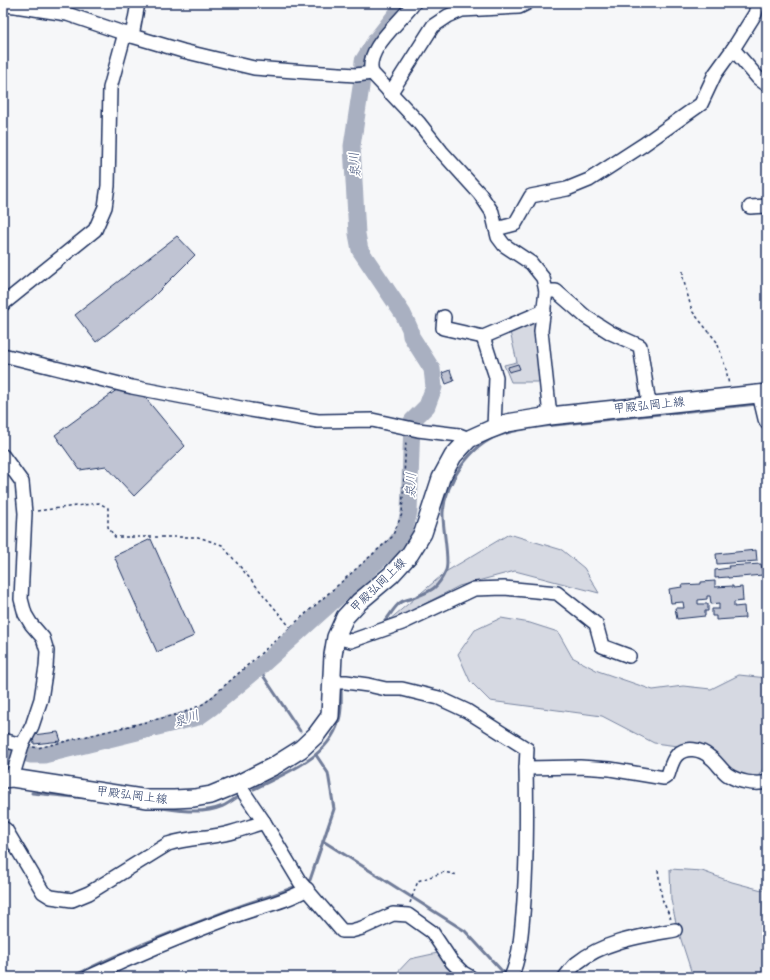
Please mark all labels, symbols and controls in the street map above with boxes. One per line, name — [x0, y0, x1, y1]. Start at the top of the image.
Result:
water label: 泉川 — [344, 151, 363, 179]
street label: 甲殿弘岡上線 — [612, 392, 686, 416]
water label: 泉川 — [401, 472, 418, 498]
street label: 甲殿弘岡上線 — [346, 554, 409, 615]
water label: 泉川 — [171, 705, 201, 730]
street label: 甲殿弘岡上線 — [95, 782, 169, 806]

